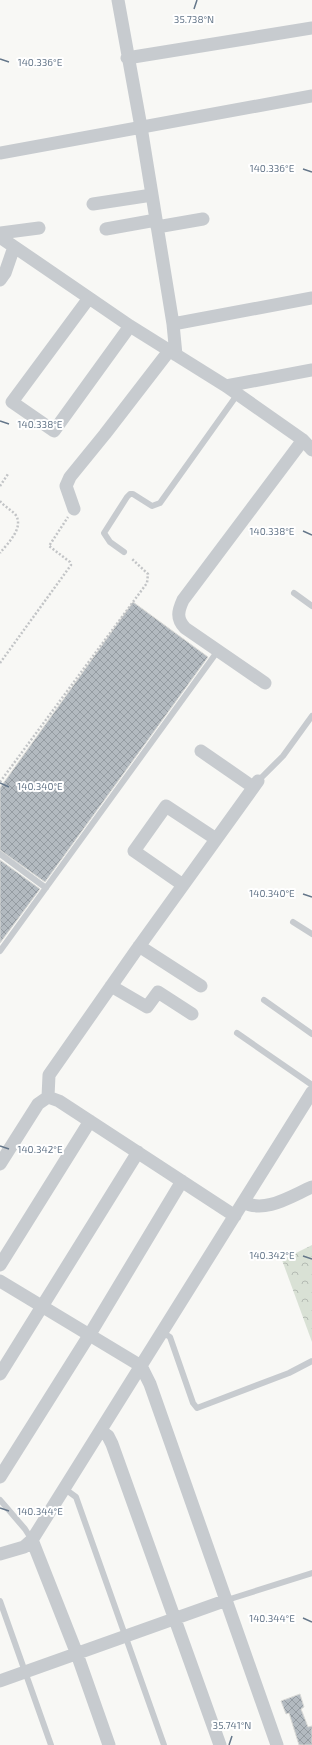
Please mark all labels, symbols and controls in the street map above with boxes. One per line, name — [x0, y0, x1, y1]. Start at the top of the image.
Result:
text: 35.738°N — [174, 13, 214, 25]
text: 140.336°E — [18, 56, 63, 68]
text: 140.336°E — [250, 162, 295, 174]
text: 140.338°E — [18, 418, 63, 430]
text: 140.338°E — [250, 525, 295, 537]
text: 140.340°E — [17, 780, 63, 792]
text: 140.340°E — [249, 887, 295, 899]
text: 140.342°E — [17, 1143, 63, 1155]
text: 140.342°E — [249, 1249, 295, 1261]
text: 140.344°E — [17, 1505, 63, 1517]
text: 140.344°E — [249, 1612, 295, 1624]
text: 35.741°N — [213, 1719, 251, 1731]

